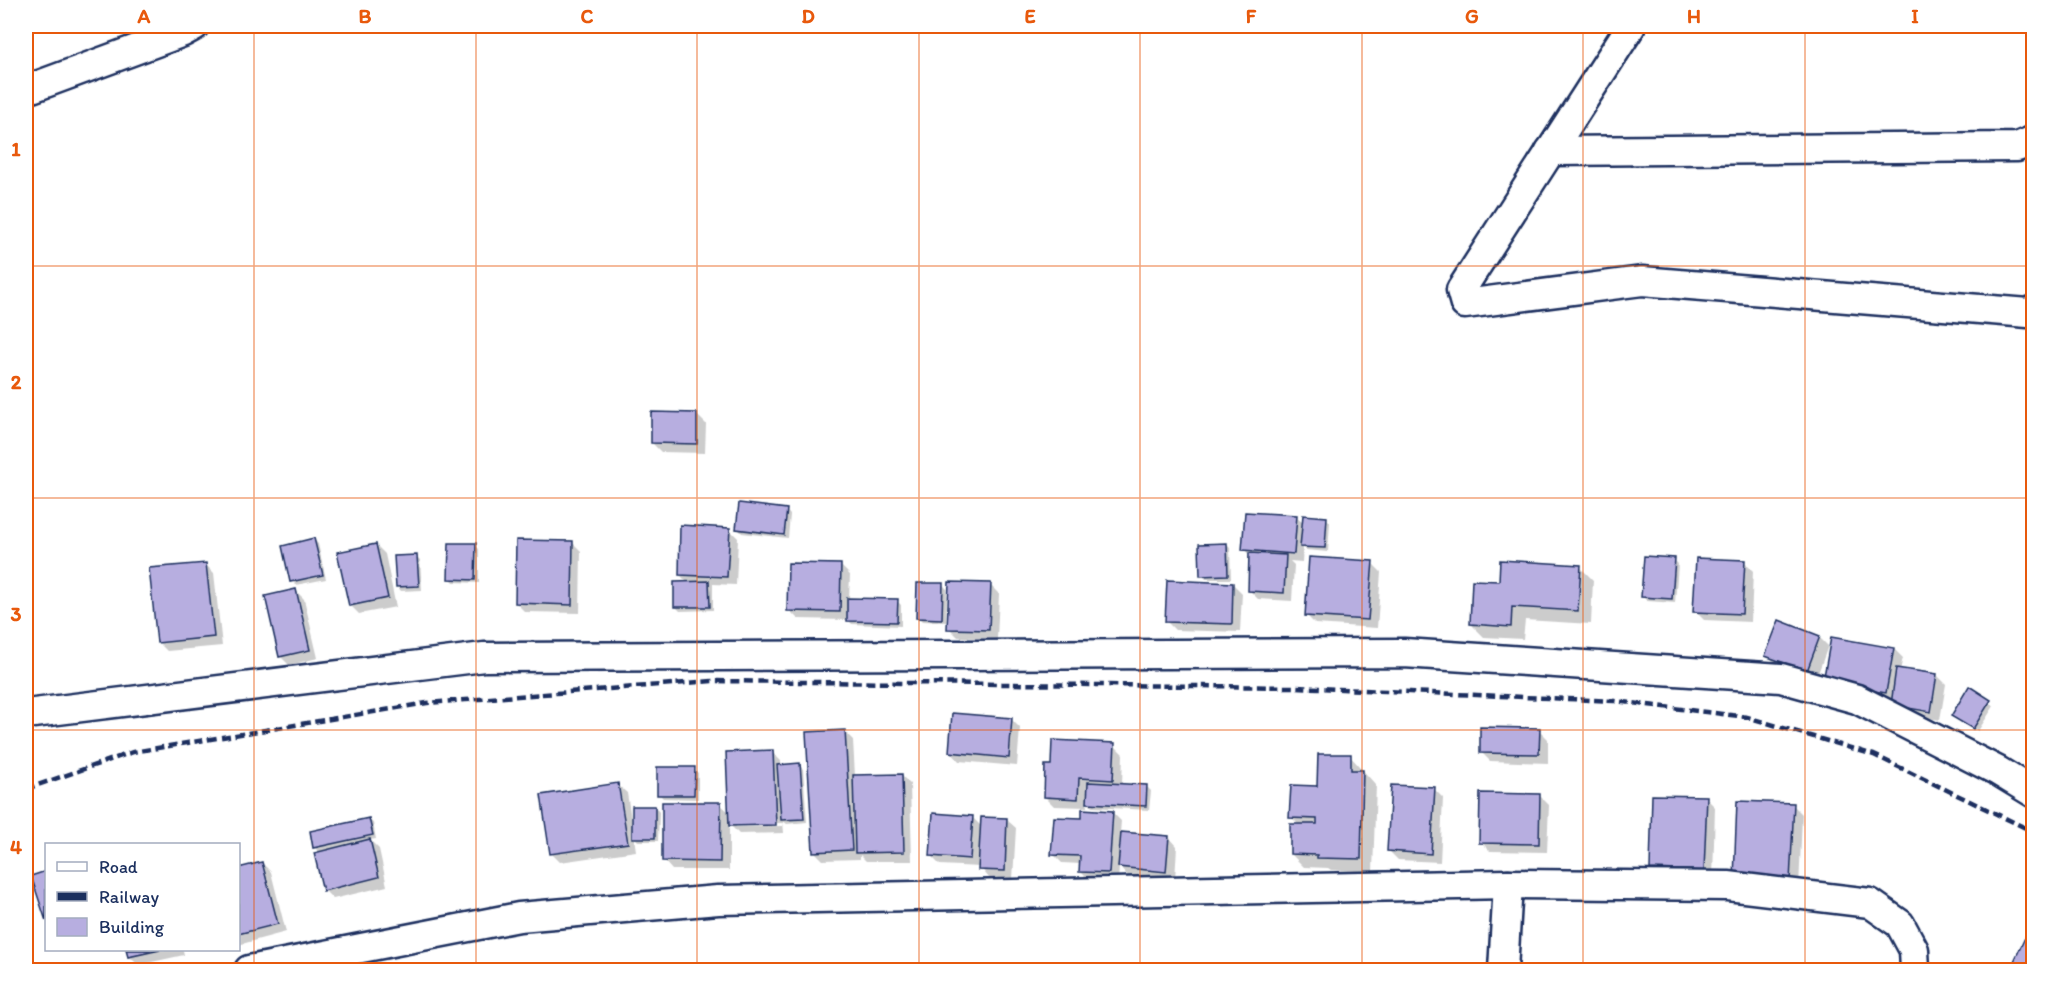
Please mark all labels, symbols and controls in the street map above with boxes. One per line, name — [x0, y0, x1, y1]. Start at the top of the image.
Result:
text: A — [137, 4, 151, 28]
text: B — [359, 4, 372, 28]
text: C — [581, 4, 594, 28]
text: D — [801, 4, 815, 28]
text: E — [1024, 4, 1036, 28]
text: F — [1246, 4, 1257, 28]
text: G — [1465, 4, 1479, 28]
text: H — [1687, 4, 1701, 28]
text: I — [1911, 4, 1919, 28]
text: 1 — [11, 137, 21, 161]
text: 2 — [11, 370, 22, 394]
text: 3 — [11, 602, 22, 626]
text: 4 — [10, 835, 22, 859]
legend — [45, 843, 240, 951]
text: Road — [99, 856, 138, 878]
text: Railway — [99, 886, 160, 908]
text: Building — [99, 916, 165, 938]

